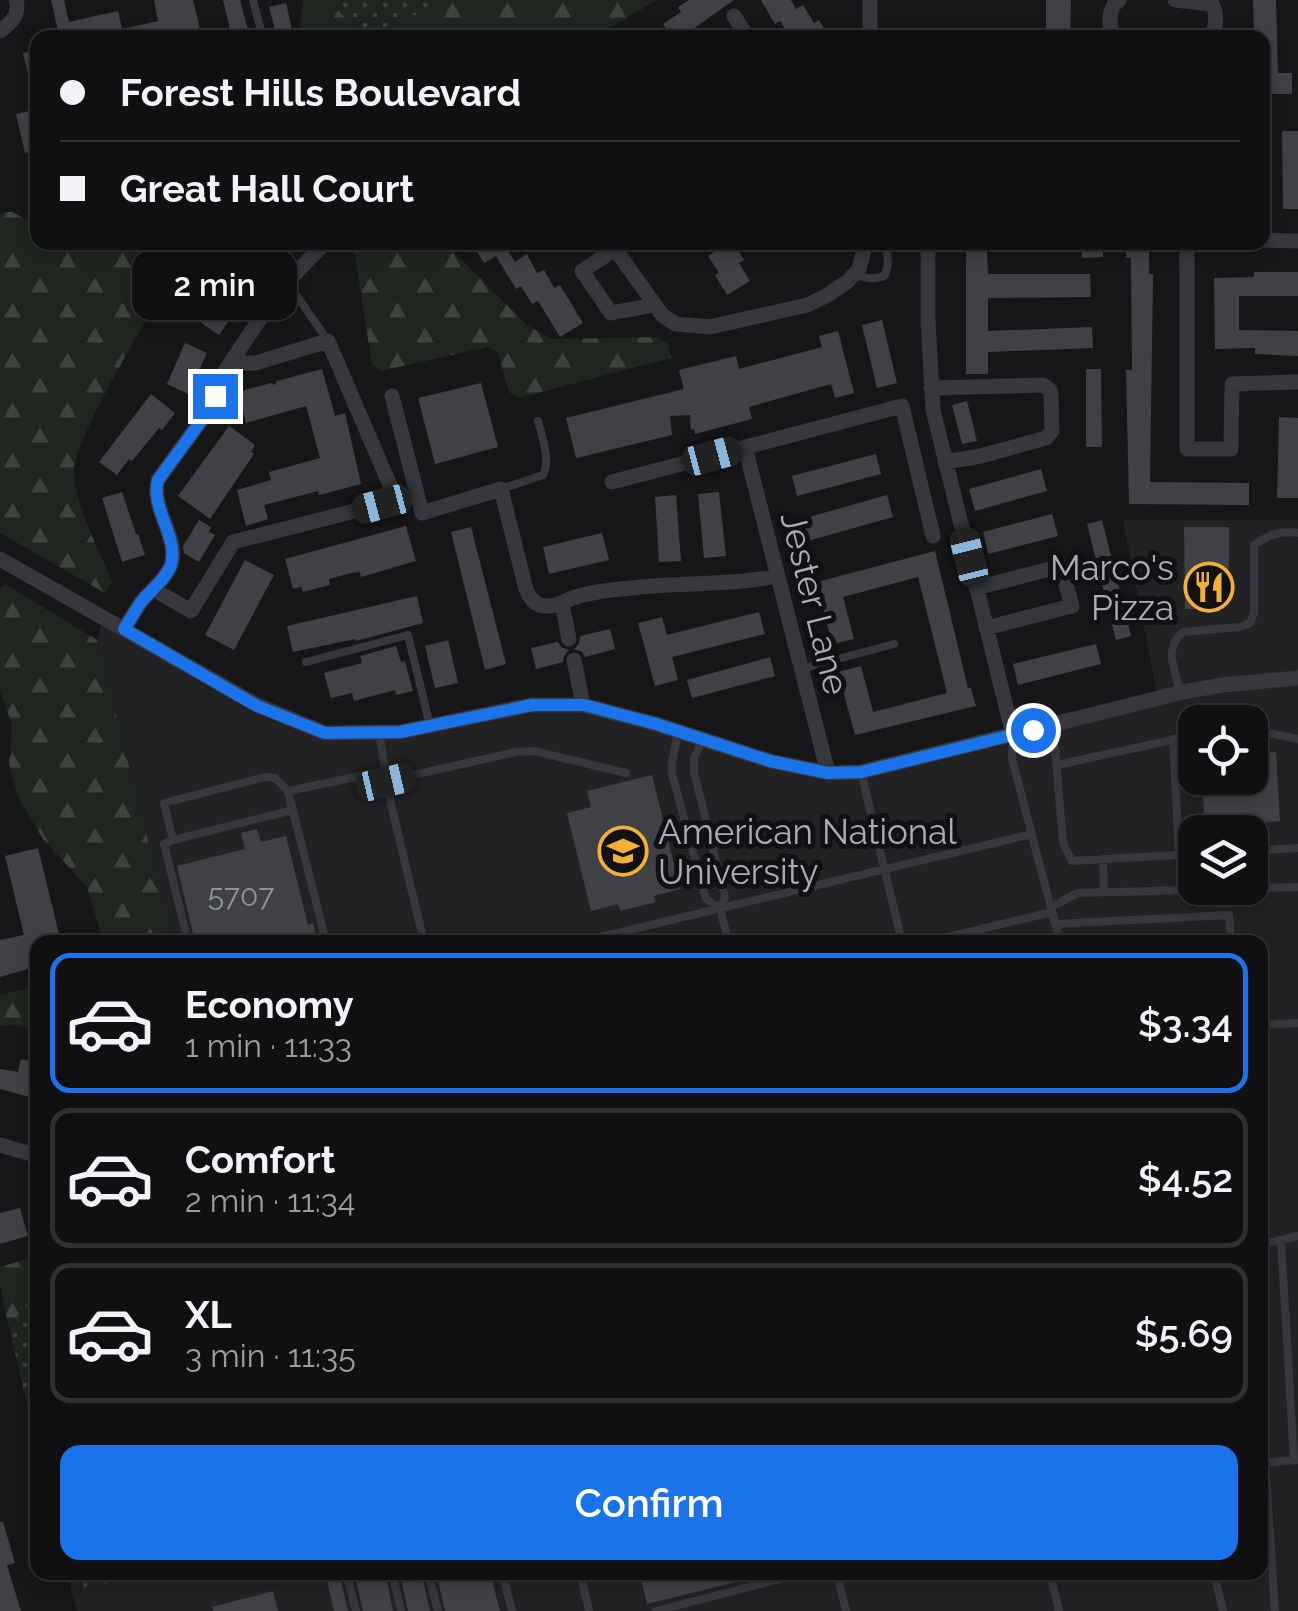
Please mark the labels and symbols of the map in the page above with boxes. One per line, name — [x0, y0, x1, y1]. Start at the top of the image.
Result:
callout: 2 min — [132, 251, 298, 321]
route end — [193, 374, 238, 419]
car — [679, 434, 745, 478]
car — [349, 482, 415, 526]
street label: Jester Lane — [773, 507, 857, 699]
car — [947, 524, 991, 590]
place label: Marco's Pizza — [1050, 547, 1174, 628]
restaurant icon: Marco's Pizza — [1183, 561, 1235, 613]
route start — [1011, 708, 1056, 753]
car — [353, 761, 419, 803]
place label: American National University — [658, 811, 957, 892]
school or university icon: American National University — [597, 825, 649, 877]
house number: 5707 — [208, 878, 274, 913]

